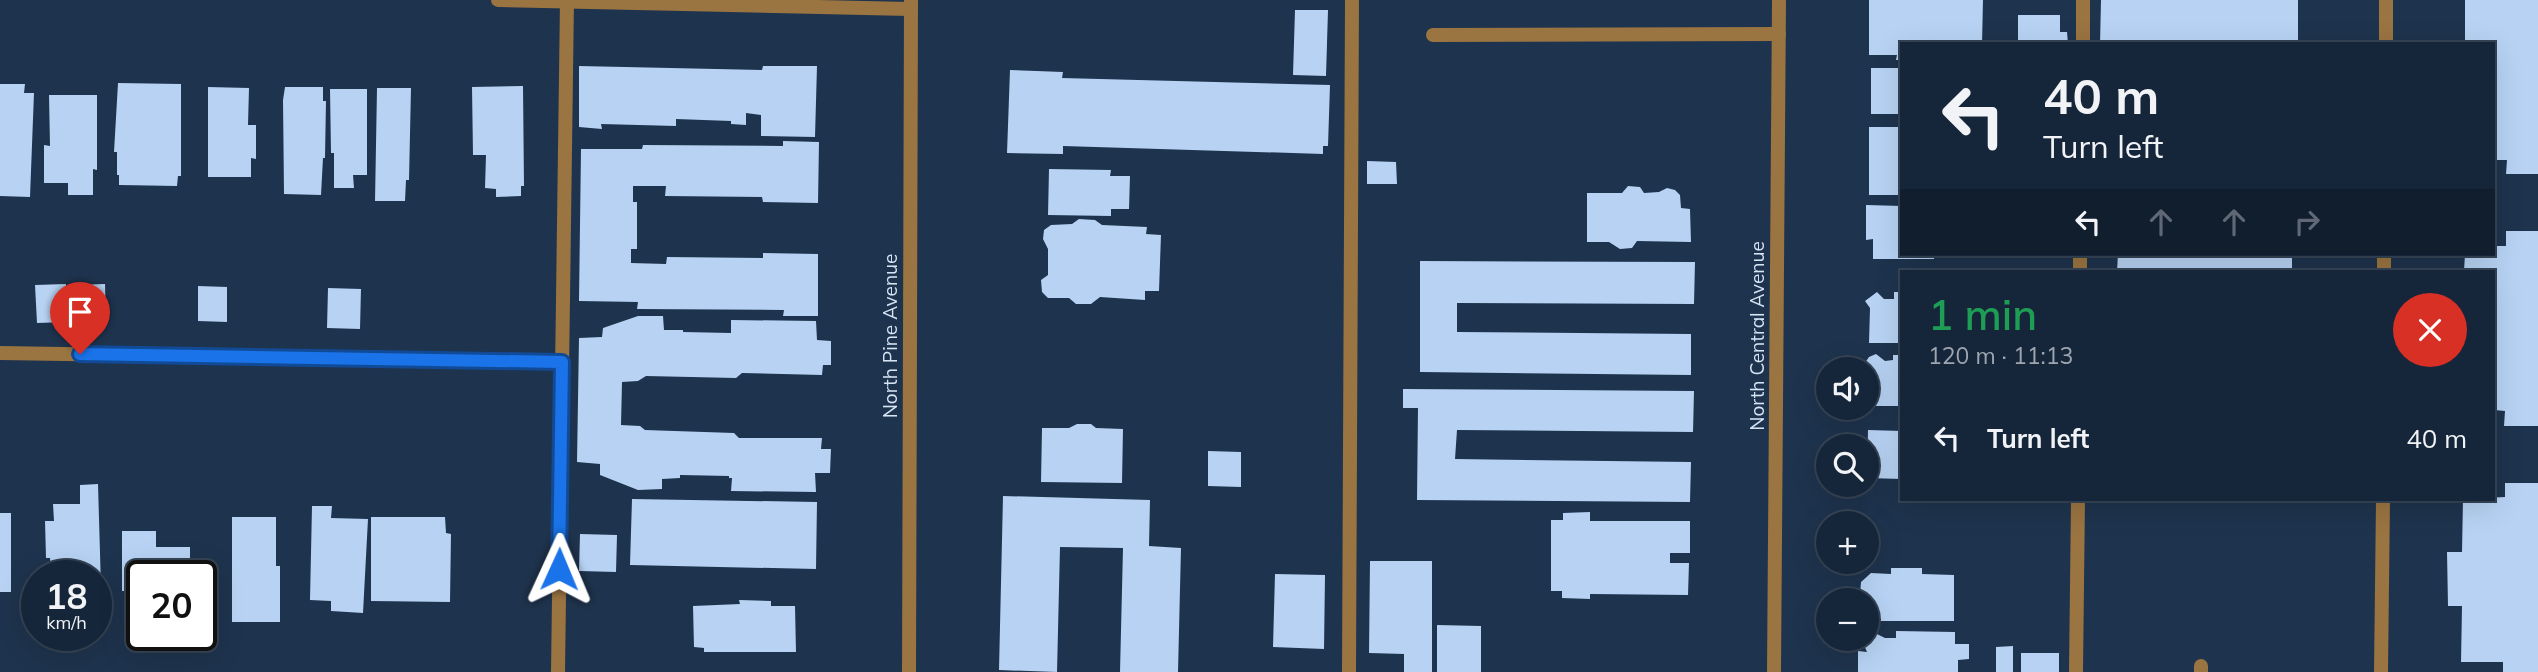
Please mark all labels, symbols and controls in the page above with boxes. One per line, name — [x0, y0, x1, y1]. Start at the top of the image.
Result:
text: 40 m — [2043, 65, 2159, 126]
icon: left — [1928, 70, 2019, 161]
text: Turn left — [2043, 126, 2163, 166]
icon: left — [2069, 203, 2107, 241]
icon: ahead — [2142, 203, 2180, 241]
icon: ahead — [2215, 203, 2253, 241]
icon: right — [2288, 203, 2326, 241]
street label: North Central Avenue — [1745, 241, 1769, 431]
street label: North Pine Avenue — [878, 254, 902, 418]
pin — [50, 282, 110, 354]
text: 1 min — [1928, 288, 2037, 341]
icon: arrive — [61, 293, 99, 331]
button: close — [2393, 293, 2467, 367]
text: 120 m · 11:13 — [1928, 341, 2073, 370]
map controls — [1816, 357, 1879, 651]
button: sound — [1816, 357, 1879, 420]
icon: left — [1928, 419, 1966, 457]
text: Turn left — [1987, 422, 2089, 455]
text: 40 m — [2406, 422, 2467, 455]
button: search — [1816, 434, 1879, 497]
button: + — [1816, 511, 1879, 574]
position arrow — [522, 532, 596, 606]
speed limit sign: 20 — [126, 560, 217, 651]
text: 18 — [45, 574, 88, 618]
button: − — [1816, 588, 1879, 651]
text: km/h — [46, 611, 87, 634]

